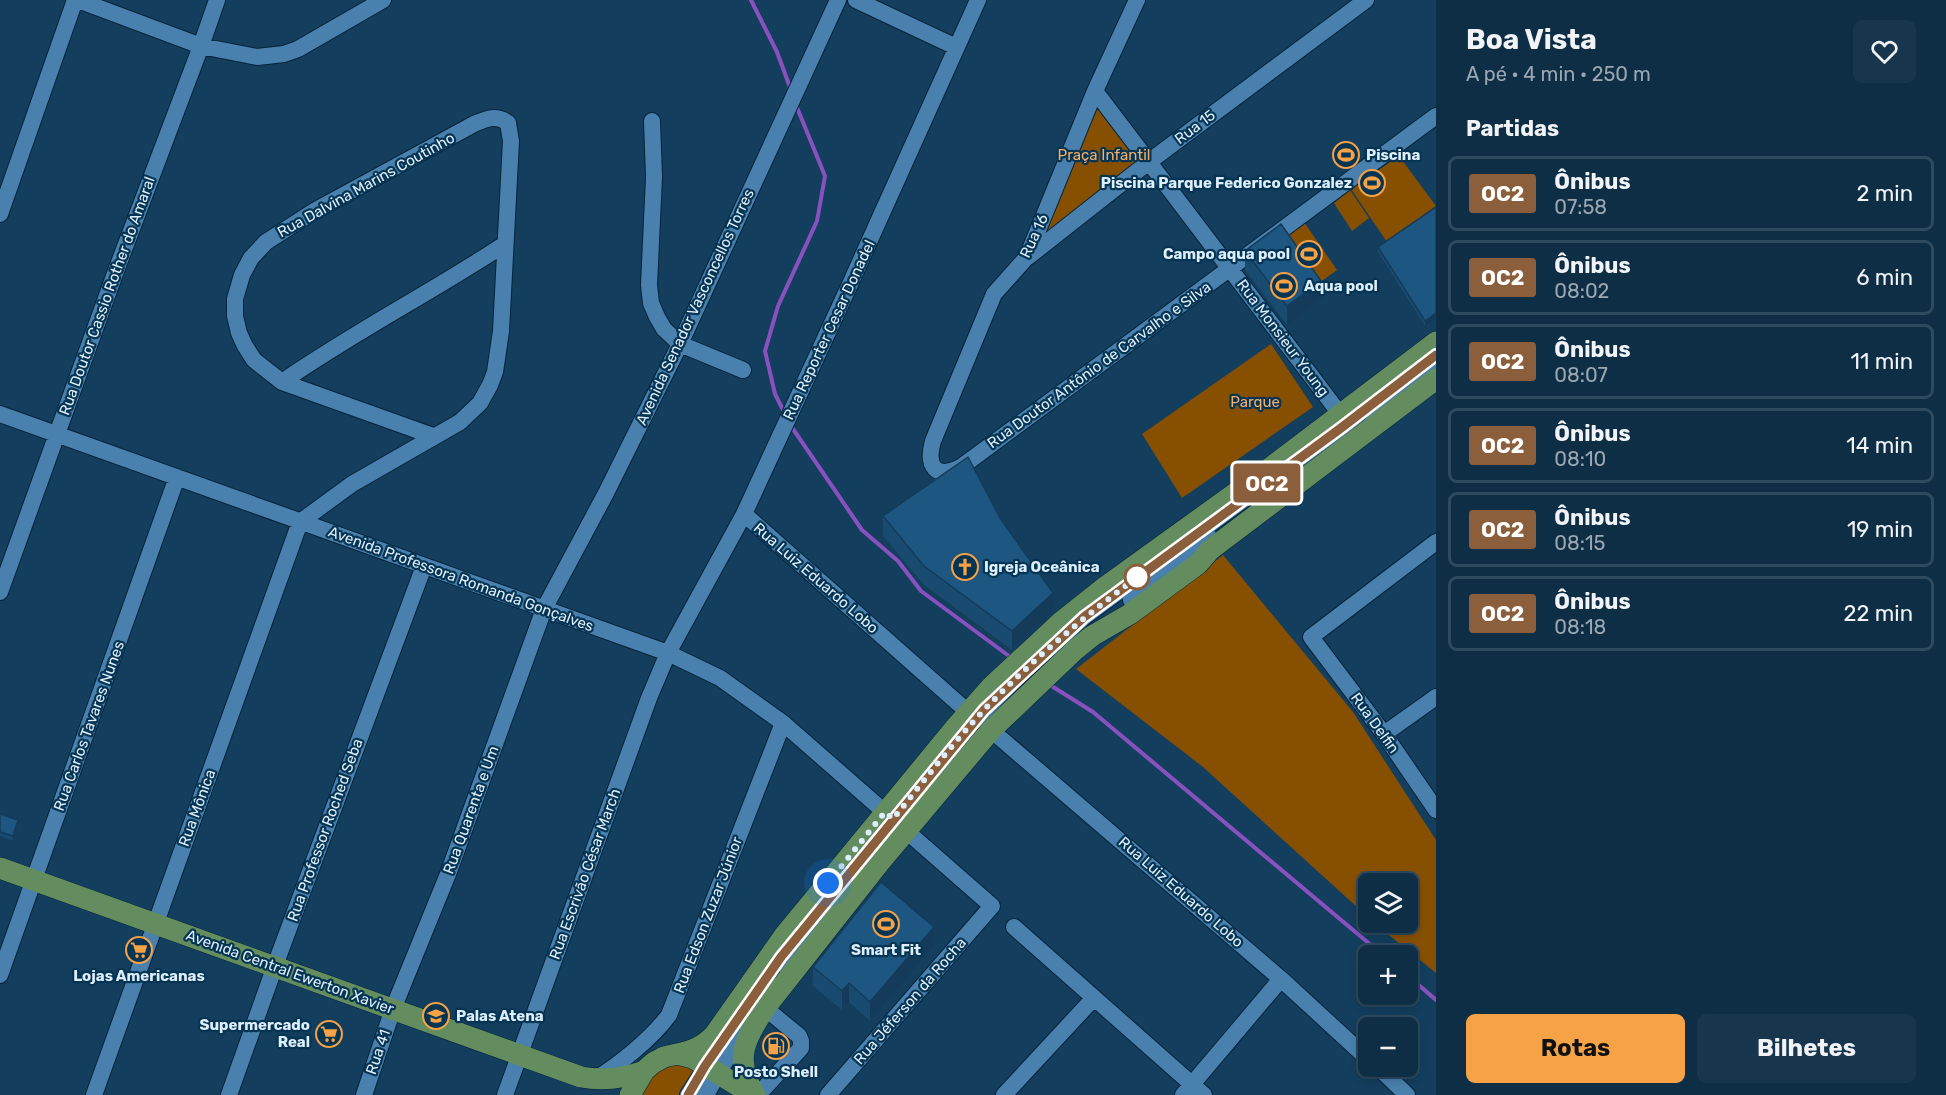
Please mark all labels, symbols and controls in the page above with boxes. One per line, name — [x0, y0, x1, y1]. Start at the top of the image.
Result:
button: heart — [1853, 20, 1916, 83]
text: Boa Vista — [1466, 23, 1597, 56]
text: A pé · 4 min · 250 m — [1466, 62, 1651, 86]
street label: Rua 15 — [1171, 106, 1219, 148]
text: Partidas — [1466, 115, 1559, 142]
street label: Rua Dalvina Marins Coutinho — [274, 129, 458, 241]
sports icon: Piscina — [1331, 140, 1361, 170]
park label: Praça Infantil — [1058, 146, 1150, 164]
place label: Piscina — [1366, 146, 1421, 164]
sports icon: Piscina Parque Federico Gonzalez — [1357, 168, 1387, 198]
text: Ônibus — [1554, 168, 1631, 195]
street label: Rua Doutor Cassio Rother do Amaral — [55, 174, 159, 418]
place label: Piscina Parque Federico Gonzalez — [1101, 174, 1352, 192]
text: 2 min — [1856, 180, 1913, 207]
text: OC2 — [1481, 181, 1524, 206]
street label: Avenida Senador Vasconcellos Torres — [632, 186, 758, 428]
text: 07:58 — [1554, 195, 1607, 219]
street label: Rua 16 — [1016, 211, 1052, 261]
street label: Rua Reporter Cesar Donadel — [779, 237, 879, 423]
sports icon: Campo aqua pool — [1294, 239, 1324, 269]
place label: Campo aqua pool — [1163, 245, 1290, 263]
text: Ônibus — [1554, 252, 1631, 279]
text: 6 min — [1856, 264, 1913, 291]
text: OC2 — [1481, 265, 1524, 290]
sports icon: Aqua pool — [1269, 271, 1299, 301]
street label: Rua Monsieur Young — [1233, 276, 1333, 400]
place label: Aqua pool — [1304, 277, 1378, 295]
street label: Rua Doutor Antônio de Carvalho e Silva — [984, 278, 1214, 452]
text: 08:02 — [1554, 279, 1609, 303]
text: Ônibus — [1554, 336, 1631, 363]
text: 11 min — [1851, 348, 1913, 375]
text: OC2 — [1481, 349, 1524, 374]
text: 08:07 — [1554, 363, 1608, 387]
park label: Parque — [1230, 393, 1280, 411]
text: Ônibus — [1554, 420, 1631, 447]
text: 14 min — [1846, 432, 1913, 459]
text: OC2 — [1481, 433, 1524, 458]
text: 08:10 — [1554, 447, 1606, 471]
line badge: OC2 — [1232, 464, 1302, 502]
text: OC2 — [1245, 471, 1289, 496]
text: Ônibus — [1554, 504, 1631, 531]
text: 19 min — [1847, 516, 1913, 543]
text: OC2 — [1481, 517, 1524, 542]
street label: Rua Luiz Eduardo Lobo — [750, 519, 882, 637]
street label: Avenida Professora Romanda Gonçalves — [326, 523, 596, 636]
text: 08:15 — [1554, 531, 1605, 555]
church icon: Igreja Oceânica — [950, 552, 980, 582]
place label: Igreja Oceânica — [984, 558, 1100, 576]
unlabelled marker — [1124, 564, 1150, 590]
text: Ônibus — [1554, 588, 1631, 615]
text: 22 min — [1844, 600, 1913, 627]
text: OC2 — [1481, 601, 1524, 626]
text: 08:18 — [1554, 615, 1606, 639]
street label: Rua Carlos Tavares Nunes — [50, 638, 128, 813]
street label: Rua Delfin — [1347, 689, 1403, 757]
street label: Rua Professor Roched Seba — [284, 736, 366, 924]
street label: Rua Quarenta e Um — [439, 744, 503, 876]
street label: Rua Mônica — [175, 767, 219, 849]
street label: Rua Escrivão César March — [546, 786, 624, 962]
street label: Rua Luiz Eduardo Lobo — [1115, 833, 1247, 951]
street label: Rua Edson Zuzar Júnior — [670, 834, 746, 996]
your location — [813, 868, 843, 898]
map controls — [1358, 873, 1418, 1077]
button: layers — [1358, 873, 1418, 933]
sports icon: Smart Fit — [871, 909, 901, 939]
street label: Avenida Central Ewerton Xavier — [184, 926, 397, 1018]
street label: Rua Jéferson da Rocha — [850, 934, 970, 1068]
supermarket icon: Lojas Americanas — [124, 935, 154, 965]
place label: Smart Fit — [851, 941, 921, 959]
button: + — [1358, 945, 1418, 1005]
place label: Lojas Americanas — [73, 967, 205, 985]
school or university icon: Palas Atena — [421, 1001, 451, 1031]
place label: Palas Atena — [456, 1007, 544, 1025]
button: Rotas — [1466, 1014, 1685, 1083]
button: Bilhetes — [1697, 1014, 1916, 1083]
place label: Supermercado Real — [200, 1016, 310, 1051]
button: − — [1358, 1017, 1418, 1077]
supermarket icon: Supermercado Real — [314, 1019, 344, 1049]
street label: Rua 41 — [362, 1027, 394, 1077]
fuel station icon: Posto Shell — [761, 1031, 791, 1061]
place label: Posto Shell — [734, 1063, 818, 1081]

